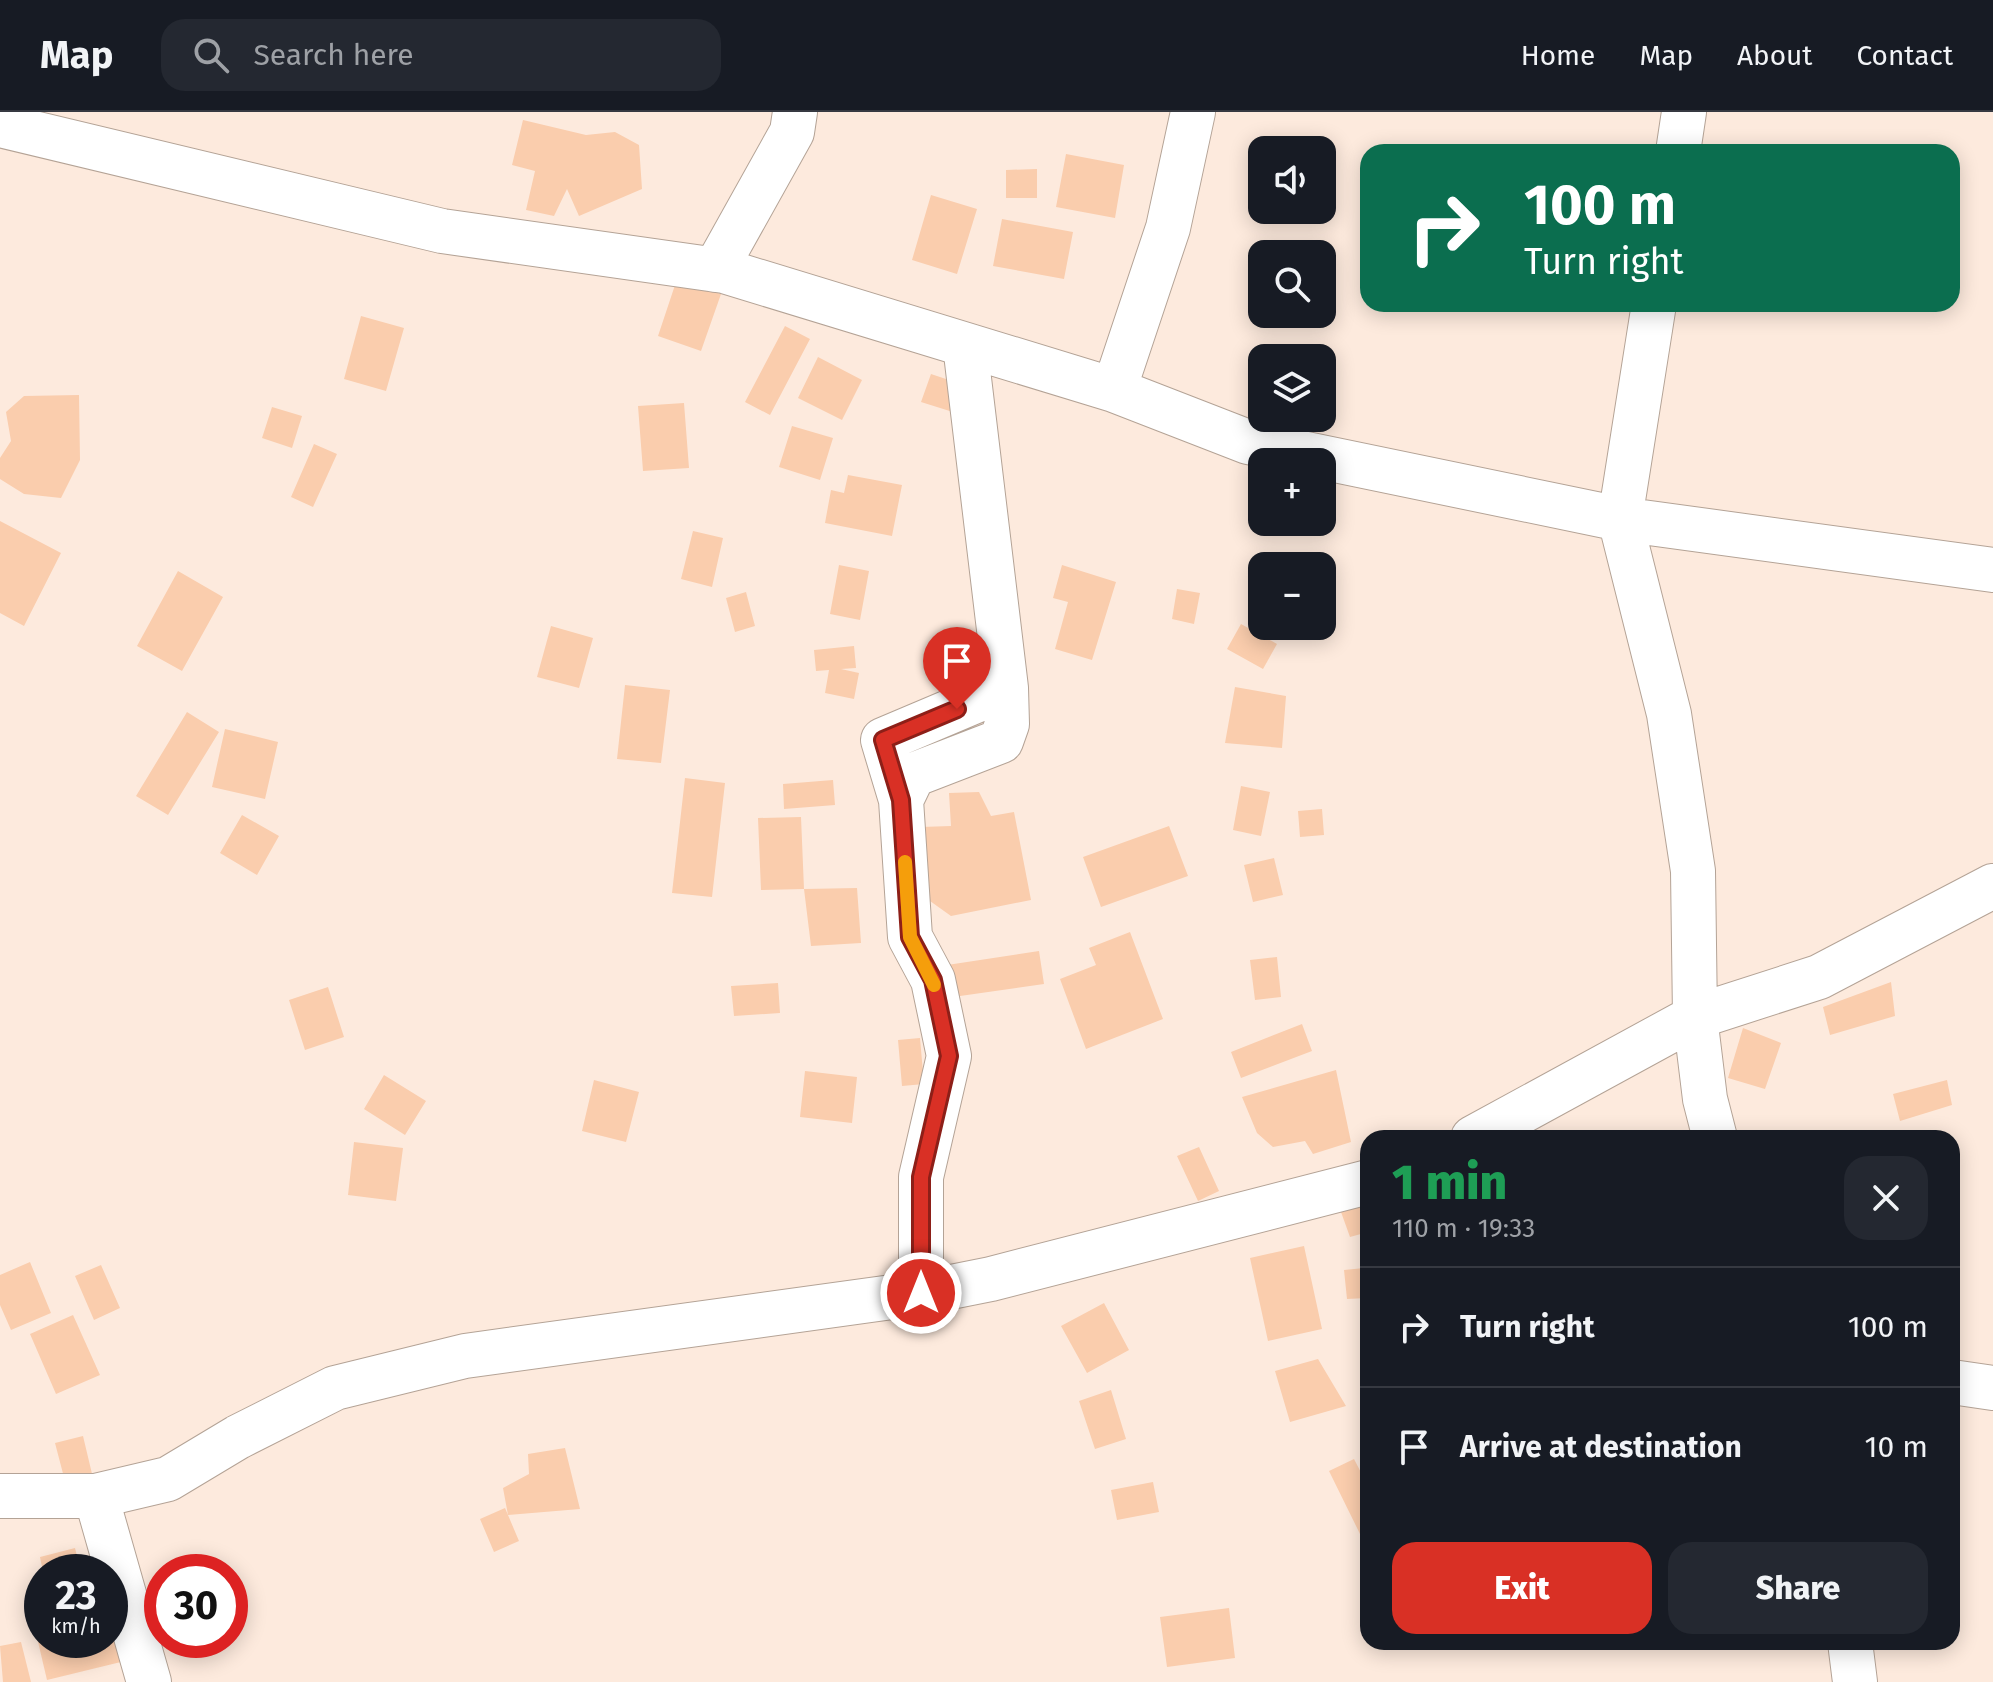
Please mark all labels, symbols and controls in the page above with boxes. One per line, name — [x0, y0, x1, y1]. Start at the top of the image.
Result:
search box — [161, 19, 721, 91]
text: Map — [40, 32, 113, 78]
icon: search — [189, 33, 233, 77]
text: Search here — [253, 37, 414, 73]
text: Home — [1521, 39, 1595, 72]
text: Map — [1639, 39, 1693, 72]
text: About — [1737, 39, 1812, 72]
text: Contact — [1856, 39, 1953, 72]
map controls — [1248, 136, 1336, 640]
button: sound — [1248, 136, 1336, 224]
text: 100 m — [1524, 172, 1676, 239]
icon: right — [1392, 176, 1496, 280]
button: search — [1248, 240, 1336, 328]
text: Turn right — [1524, 240, 1684, 284]
button: layers — [1248, 344, 1336, 432]
button: + — [1248, 448, 1336, 536]
button: − — [1248, 552, 1336, 640]
pin — [923, 627, 991, 709]
icon: arrive — [935, 639, 979, 683]
text: 1 min — [1392, 1154, 1507, 1212]
button: close — [1844, 1156, 1928, 1240]
text: 110 m · 19:33 — [1392, 1213, 1535, 1244]
position arrow — [879, 1251, 963, 1335]
icon: right — [1392, 1305, 1436, 1349]
text: Turn right — [1460, 1309, 1595, 1345]
text: 100 m — [1848, 1309, 1928, 1345]
icon: arrive — [1392, 1425, 1436, 1469]
text: Arrive at destination — [1460, 1429, 1742, 1465]
text: 10 m — [1865, 1429, 1928, 1465]
button: Exit — [1392, 1542, 1652, 1634]
button: Share — [1668, 1542, 1928, 1634]
speed limit sign: 30 — [144, 1554, 248, 1658]
text: 23 — [55, 1572, 97, 1620]
text: km/h — [51, 1614, 101, 1638]

